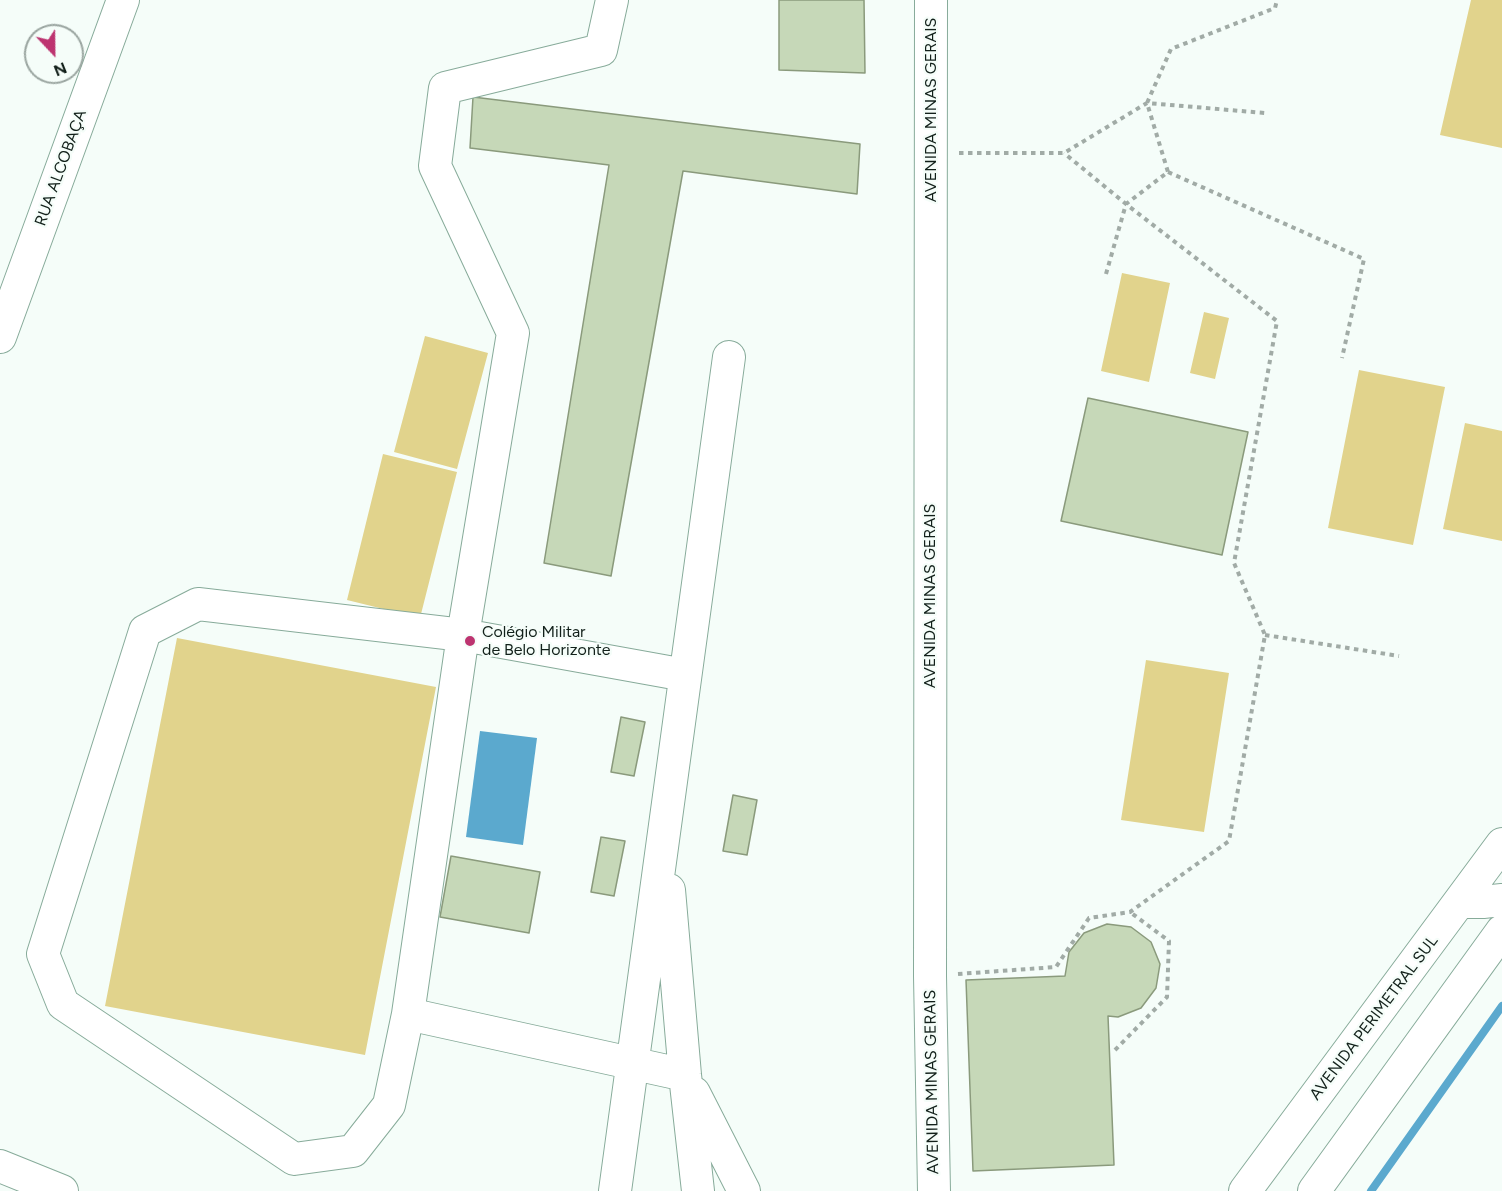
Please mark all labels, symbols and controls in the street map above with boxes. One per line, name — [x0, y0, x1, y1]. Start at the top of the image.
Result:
street label: AVENIDA MINAS GERAIS — [921, 18, 941, 202]
north arrow — [24, 24, 84, 84]
text: N — [51, 58, 69, 80]
street label: RUA ALCOBAÇA — [31, 107, 91, 229]
street label: AVENIDA MINAS GERAIS — [920, 504, 940, 688]
place label: Colégio Militar de Belo Horizonte — [482, 622, 611, 660]
marker: Colégio Militar de Belo Horizonte — [463, 634, 477, 648]
street label: AVENIDA PERIMETRAL SUL — [1306, 932, 1442, 1104]
street label: AVENIDA MINAS GERAIS — [921, 989, 943, 1175]

